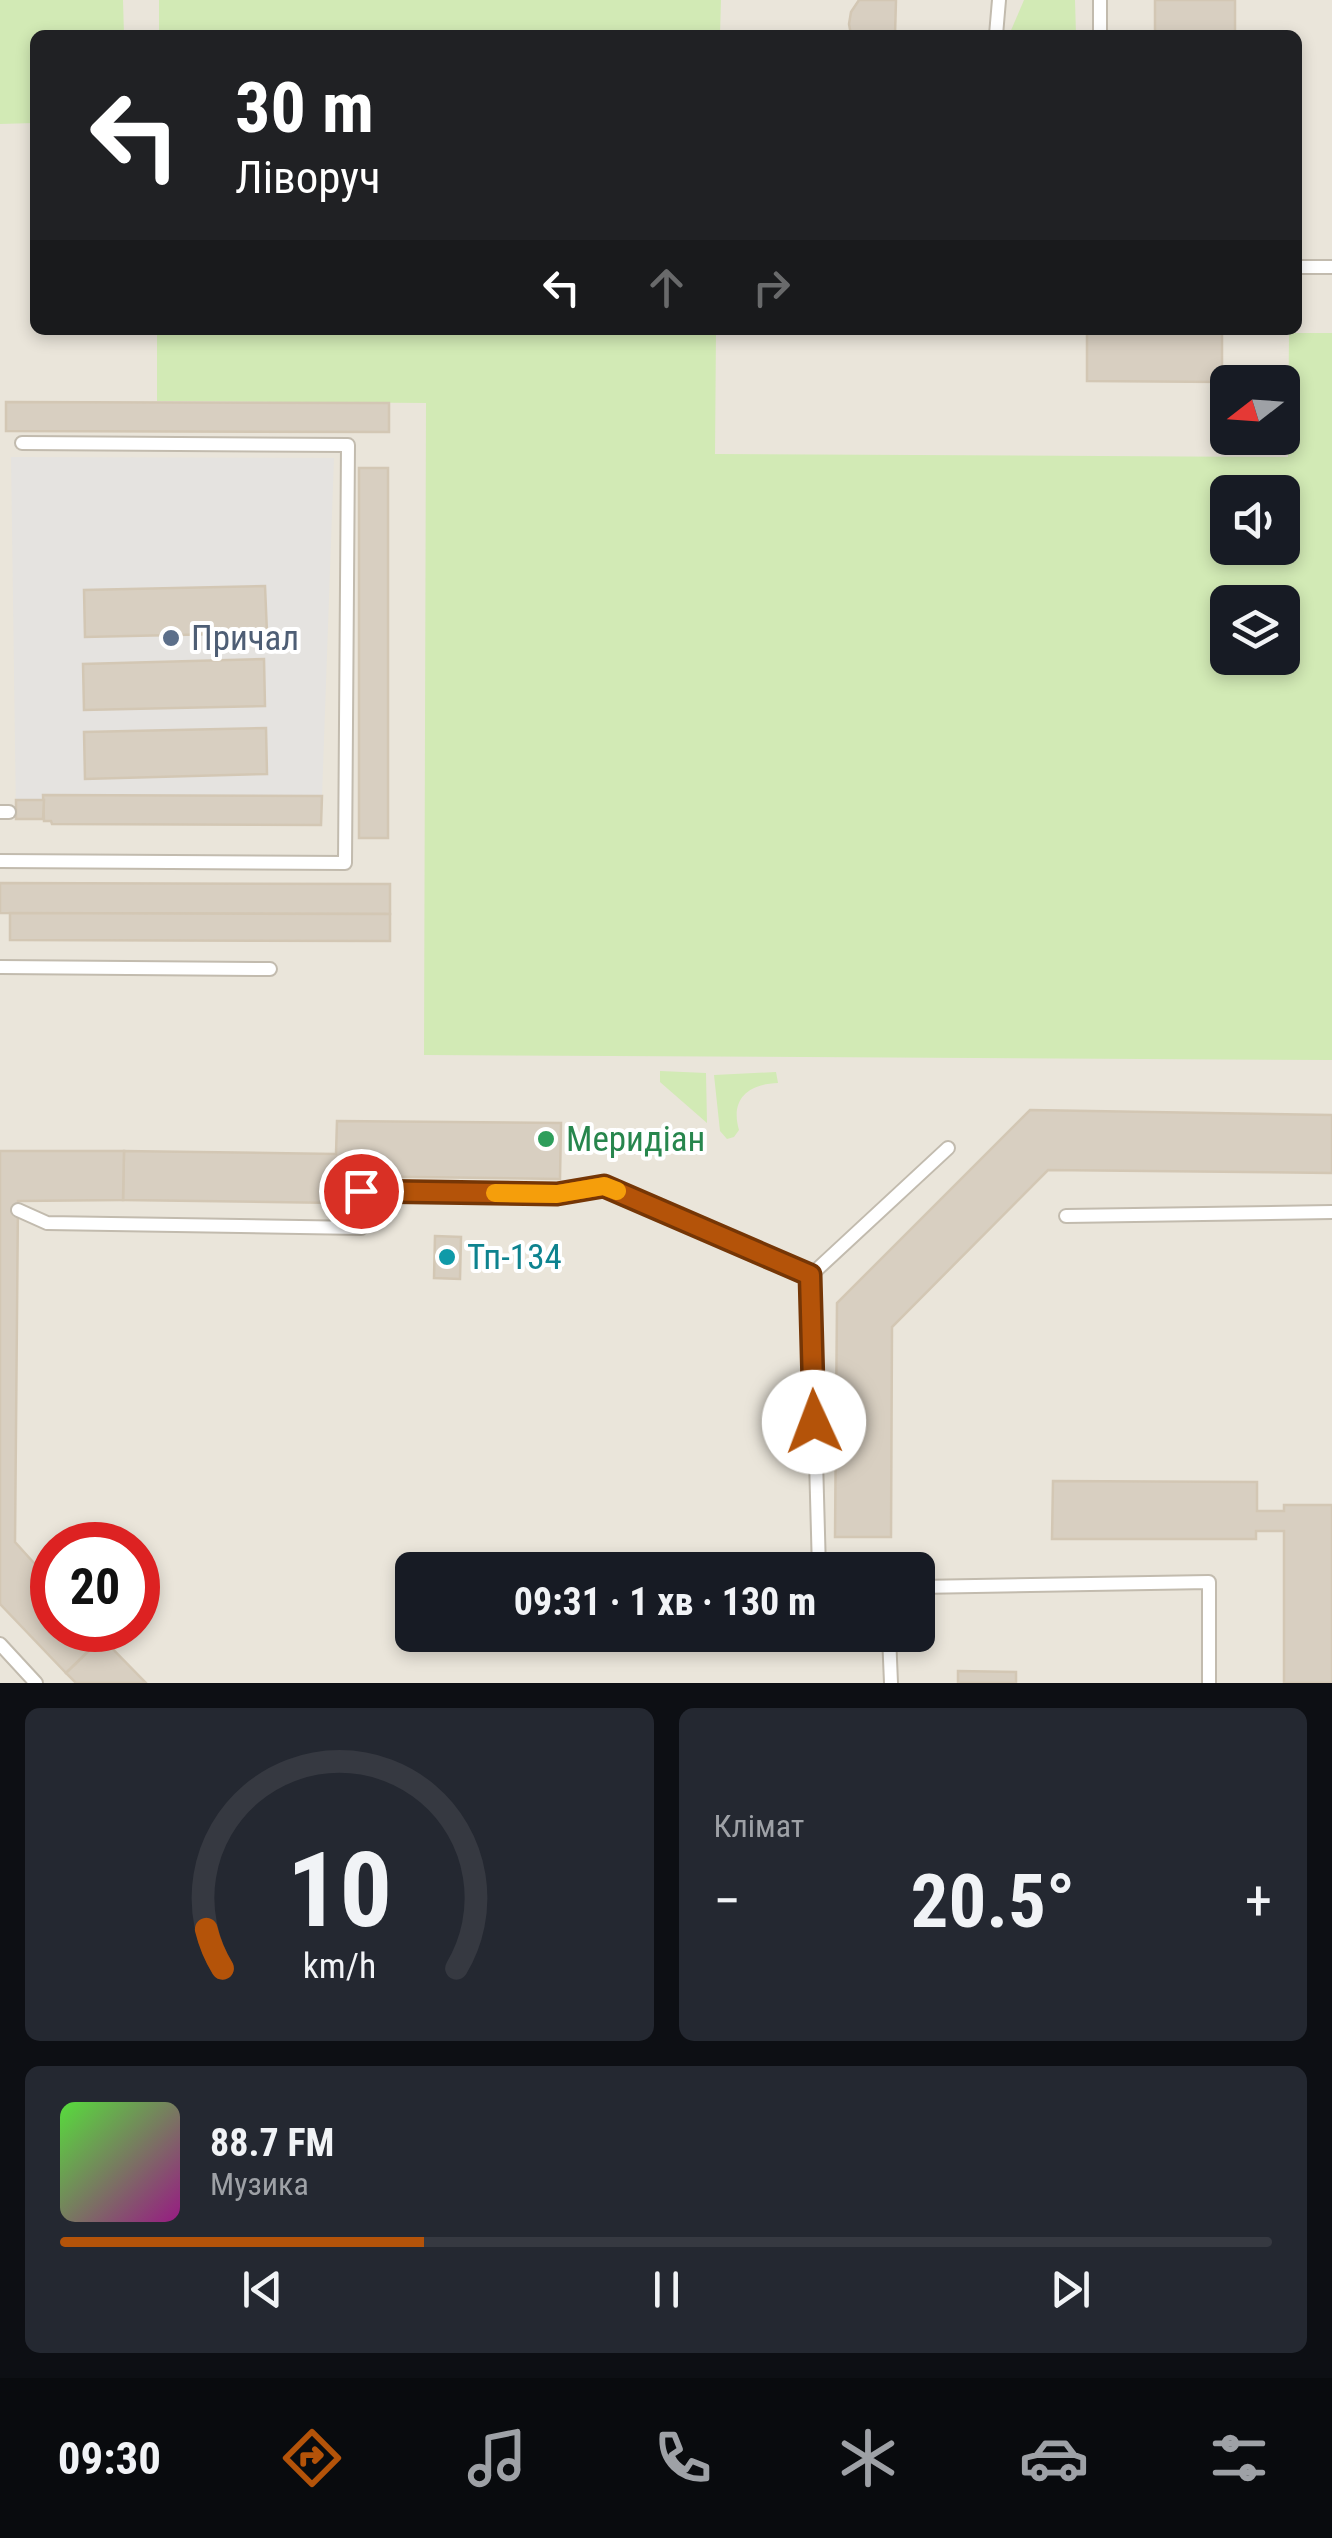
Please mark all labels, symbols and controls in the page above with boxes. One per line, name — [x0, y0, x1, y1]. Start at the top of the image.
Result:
text: 30 m — [235, 67, 374, 149]
icon: left — [70, 70, 200, 200]
text: Ліворуч — [235, 151, 381, 204]
icon: left — [534, 260, 589, 315]
icon: ahead — [639, 260, 694, 315]
icon: right — [744, 260, 799, 315]
north arrow — [1210, 365, 1300, 455]
map controls — [1210, 365, 1300, 675]
button: sound — [1210, 475, 1300, 565]
button: layers — [1210, 585, 1300, 675]
place label: Причал — [191, 618, 299, 659]
marker: Причал — [160, 627, 182, 649]
place label: Меридіан — [566, 1119, 705, 1160]
marker: Меридіан — [535, 1128, 557, 1150]
pin — [319, 1149, 404, 1234]
icon: arrive — [334, 1164, 389, 1219]
place label: Тп-134 — [467, 1237, 562, 1278]
marker: Тп-134 — [436, 1246, 458, 1268]
position arrow — [762, 1370, 866, 1474]
speed limit sign: 20 — [30, 1522, 160, 1652]
text: 09:31 · 1 хв · 130 m — [514, 1580, 816, 1624]
text: Клімат — [714, 1807, 804, 1845]
text: 10 — [287, 1830, 392, 1951]
text: 20.5° — [911, 1857, 1075, 1945]
text: − — [714, 1869, 741, 1933]
text: + — [1245, 1869, 1272, 1933]
text: km/h — [302, 1945, 376, 1987]
text: 88.7 FM — [210, 2121, 334, 2165]
text: Музика — [210, 2165, 309, 2203]
icon: previous — [235, 2262, 290, 2317]
icon: pause — [639, 2262, 694, 2317]
icon: next — [1043, 2262, 1098, 2317]
icon: directions — [277, 2423, 347, 2493]
icon: music — [462, 2423, 532, 2493]
icon: phone — [648, 2423, 718, 2493]
icon: climate — [833, 2423, 903, 2493]
icon: car — [1019, 2423, 1089, 2493]
icon: filters — [1204, 2423, 1274, 2493]
text: 09:30 — [58, 2432, 161, 2485]

